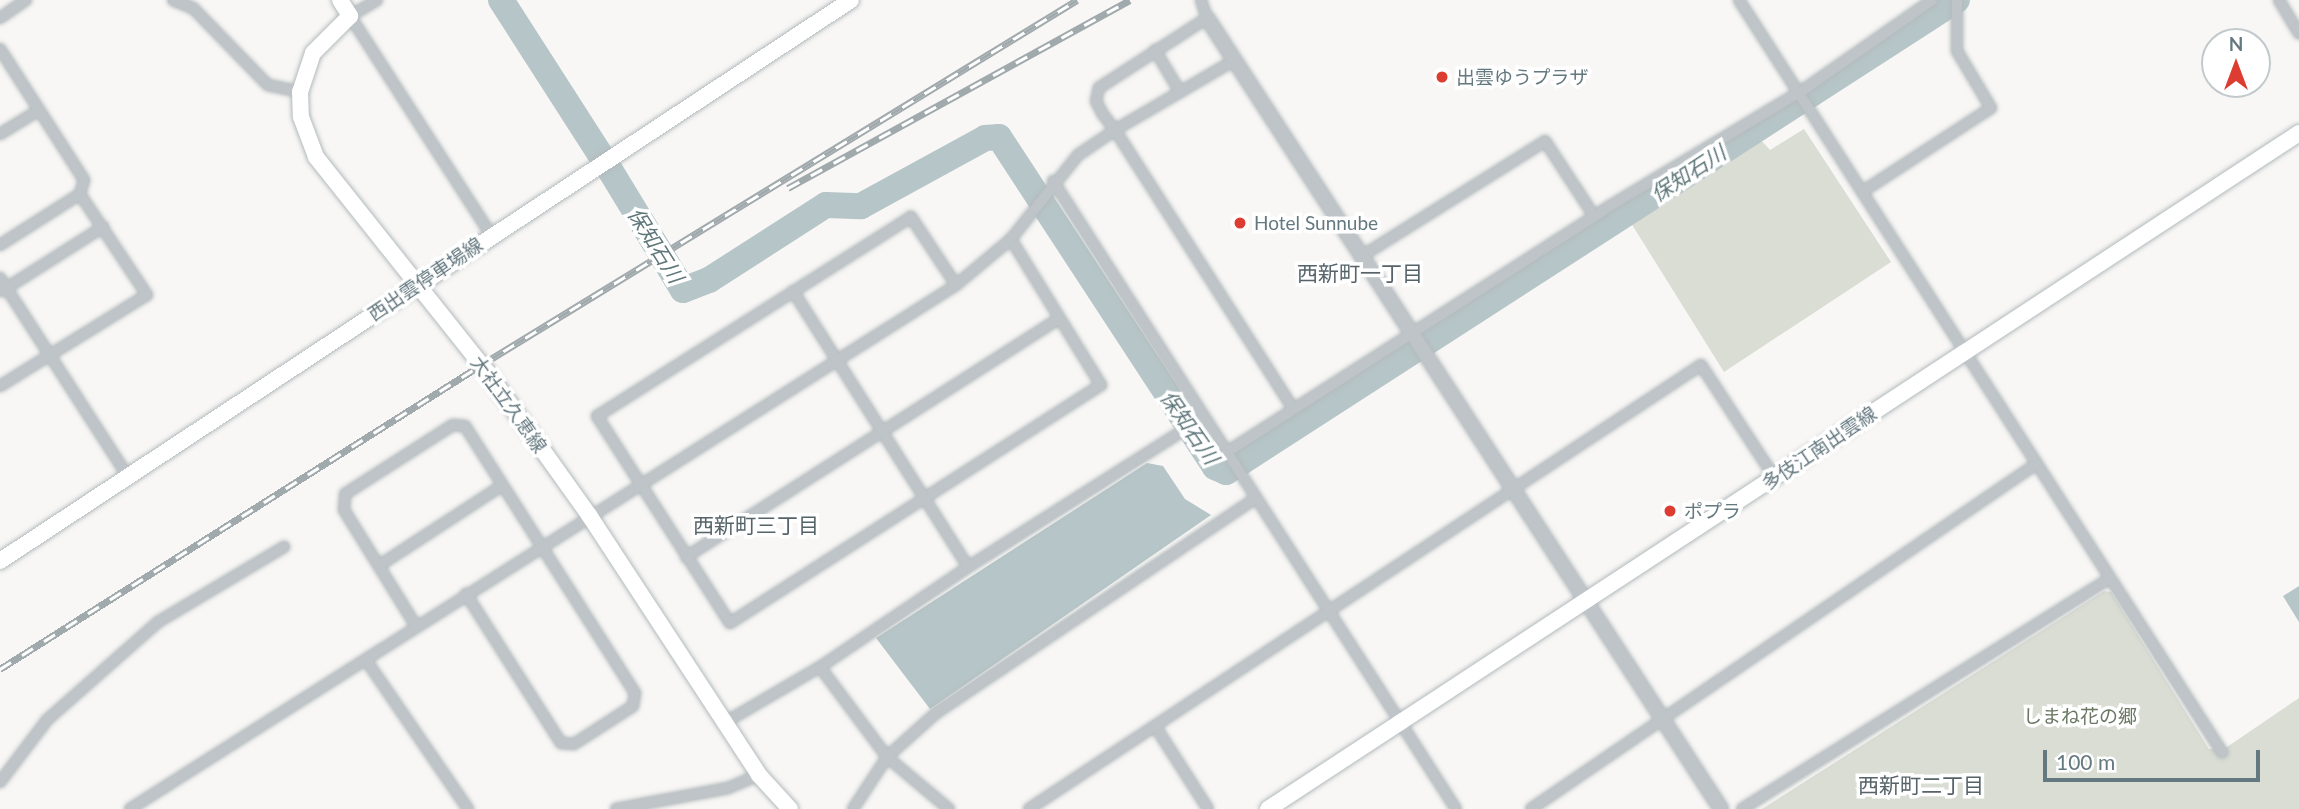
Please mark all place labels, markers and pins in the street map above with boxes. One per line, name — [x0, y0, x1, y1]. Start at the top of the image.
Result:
place label: 出雲ゆうプラザ — [1456, 66, 1589, 88]
marker: 出雲ゆうプラザ — [1434, 69, 1450, 85]
place label: Hotel Sunnube — [1254, 212, 1378, 234]
marker: Hotel Sunnube — [1232, 215, 1248, 231]
place label: ポプラ — [1684, 500, 1741, 522]
marker: ポプラ — [1662, 503, 1678, 519]

